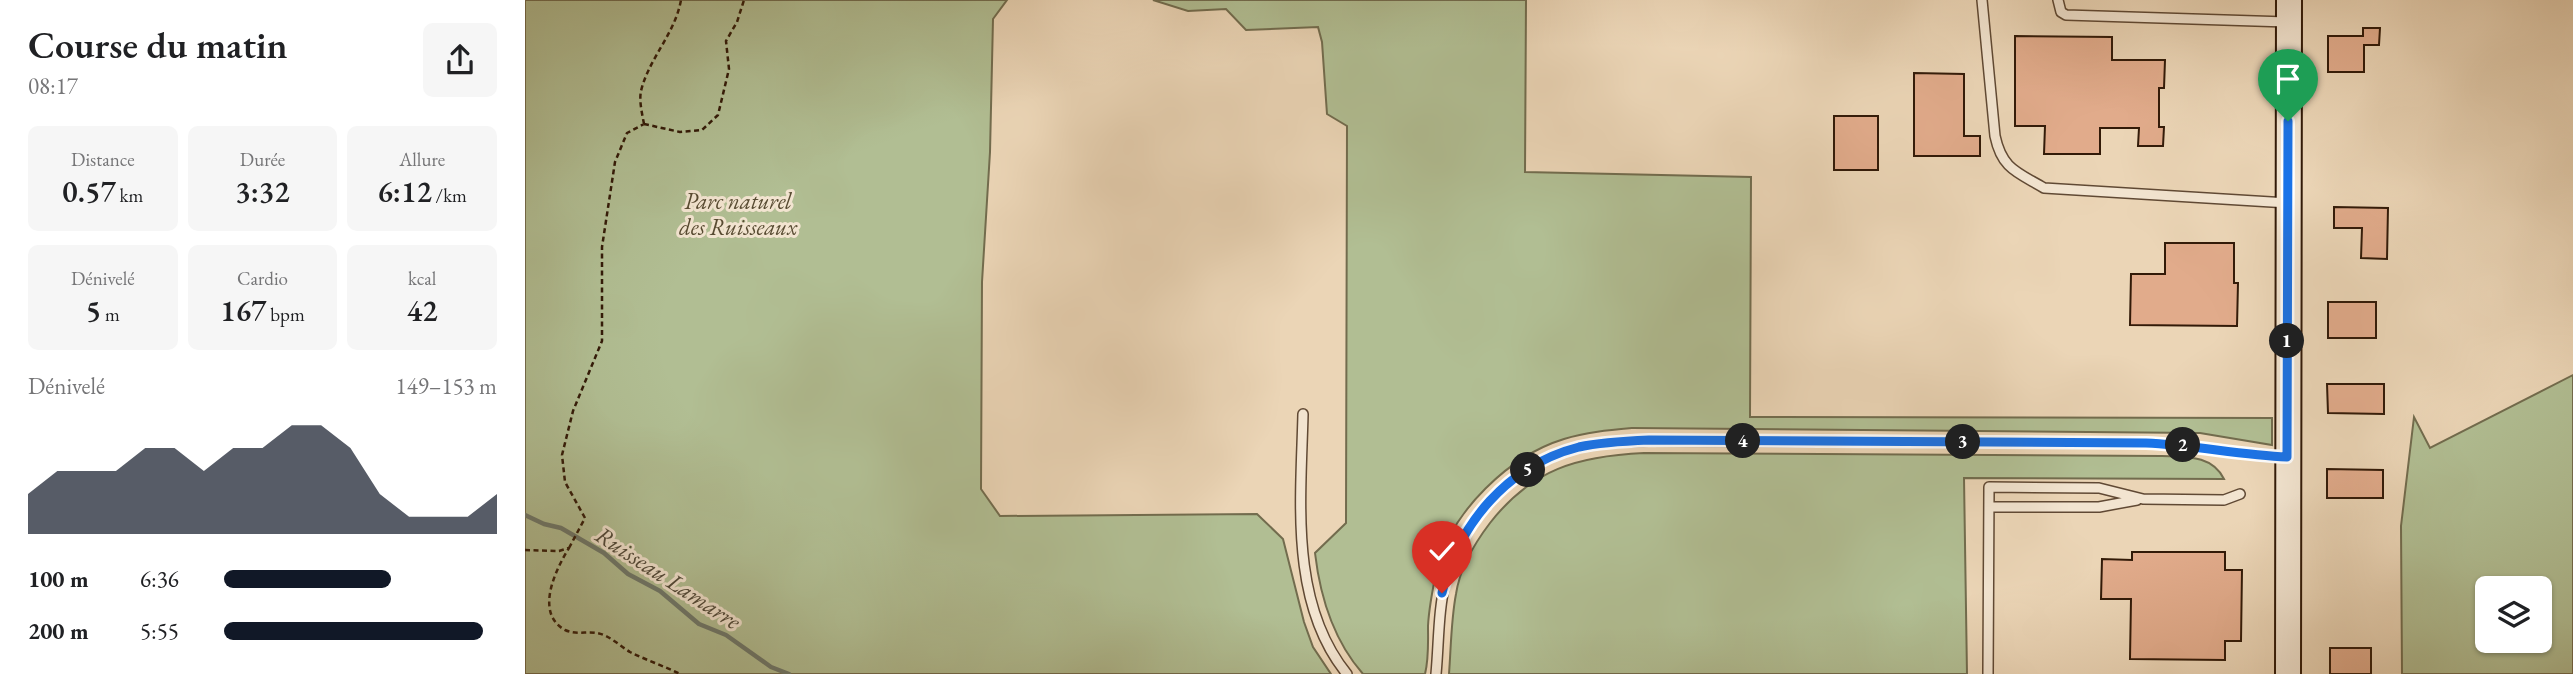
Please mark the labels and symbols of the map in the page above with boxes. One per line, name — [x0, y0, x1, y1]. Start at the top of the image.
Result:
pin — [2258, 49, 2318, 121]
park label: Parc naturel des Ruisseaux — [679, 186, 798, 242]
pin: 1 — [2269, 324, 2305, 358]
pin: 4 — [1725, 424, 1761, 458]
pin: 3 — [1945, 424, 1981, 460]
pin: 2 — [2165, 428, 2201, 462]
pin: 5 — [1511, 452, 1545, 488]
water label: Ruisseau Lamarre — [590, 519, 748, 637]
pin — [1412, 521, 1472, 593]

